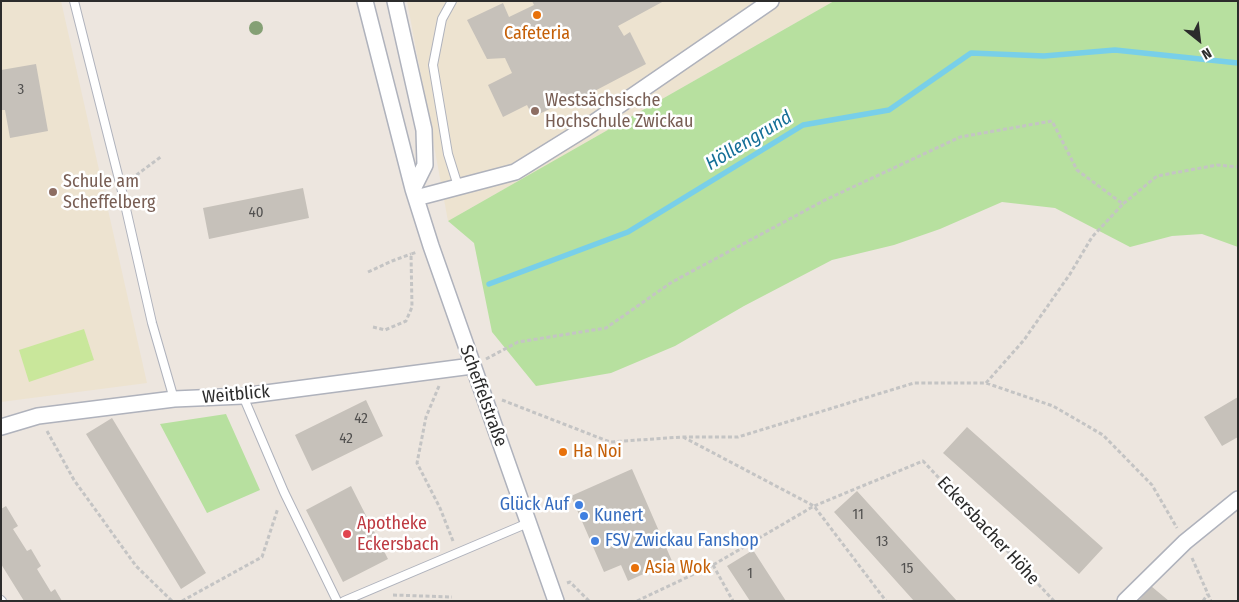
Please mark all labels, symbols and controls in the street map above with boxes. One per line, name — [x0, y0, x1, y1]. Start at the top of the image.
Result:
marker: Cafeteria — [531, 9, 543, 21]
north arrow — [1174, 15, 1224, 65]
place label: Cafeteria — [504, 23, 570, 45]
text: N — [1199, 44, 1214, 63]
house number: 3 — [18, 81, 24, 99]
place label: Westsächsische Hochschule Zwickau — [545, 90, 693, 132]
marker: Westsächsische Hochschule Zwickau — [529, 105, 541, 117]
water label: Höllengrund — [702, 106, 796, 176]
place label: Schule am Scheffelberg — [63, 171, 155, 213]
marker: Schule am Scheffelberg — [47, 186, 59, 198]
house number: 40 — [248, 204, 264, 222]
street label: Scheffelstraße — [455, 342, 511, 450]
street label: Weitblick — [201, 381, 271, 409]
house number: 42 — [354, 410, 368, 428]
house number: 42 — [339, 430, 353, 448]
place label: Ha Noi — [573, 441, 622, 463]
marker: Ha Noi — [557, 446, 569, 458]
street label: Eckersbacher Höhe — [932, 472, 1044, 590]
place label: Glück Auf — [500, 494, 569, 516]
marker: Glück Auf — [573, 499, 585, 511]
place label: Kunert — [594, 505, 643, 527]
house number: 11 — [852, 506, 864, 524]
marker: Kunert — [578, 510, 590, 522]
place label: Apotheke Eckersbach — [357, 513, 439, 556]
marker: Apotheke Eckersbach — [341, 528, 353, 540]
place label: FSV Zwickau Fanshop — [605, 530, 759, 552]
house number: 13 — [876, 533, 888, 551]
marker: FSV Zwickau Fanshop — [589, 535, 601, 547]
place label: Asia Wok — [645, 557, 711, 579]
house number: 15 — [901, 560, 913, 578]
marker: Asia Wok — [629, 562, 641, 574]
house number: 1 — [747, 565, 753, 583]

